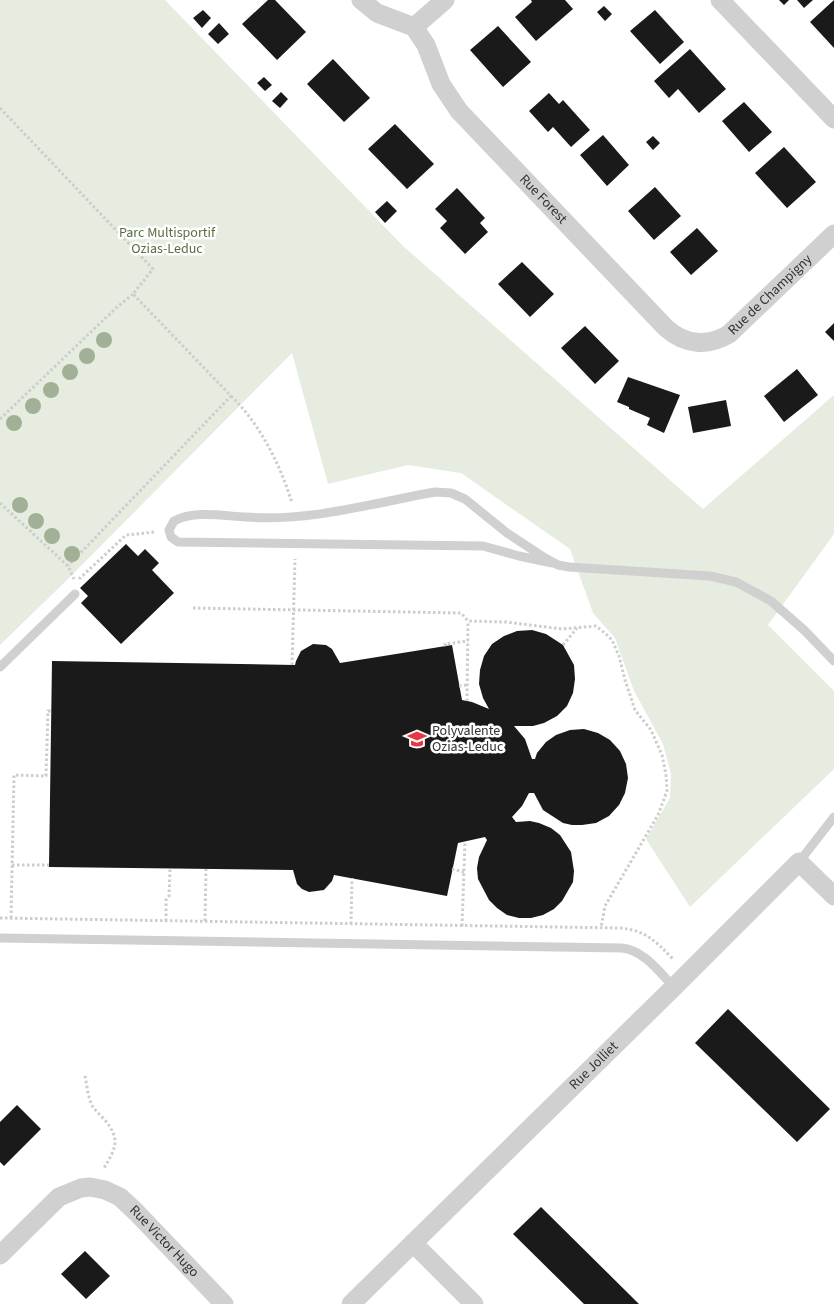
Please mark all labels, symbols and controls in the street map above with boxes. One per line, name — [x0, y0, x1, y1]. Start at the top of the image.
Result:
street label: Rue Forest — [515, 170, 572, 229]
park label: Parc Multisportif Ozias-Leduc — [119, 223, 216, 259]
street label: Rue de Champigny — [723, 249, 817, 340]
place label: Polyvalente Ozias-Leduc — [432, 721, 504, 757]
school or university icon: Polyvalente Ozias-Leduc — [406, 728, 428, 750]
street label: Rue Jolliet — [565, 1037, 623, 1095]
street label: Rue Victor Hugo — [125, 1201, 204, 1282]

